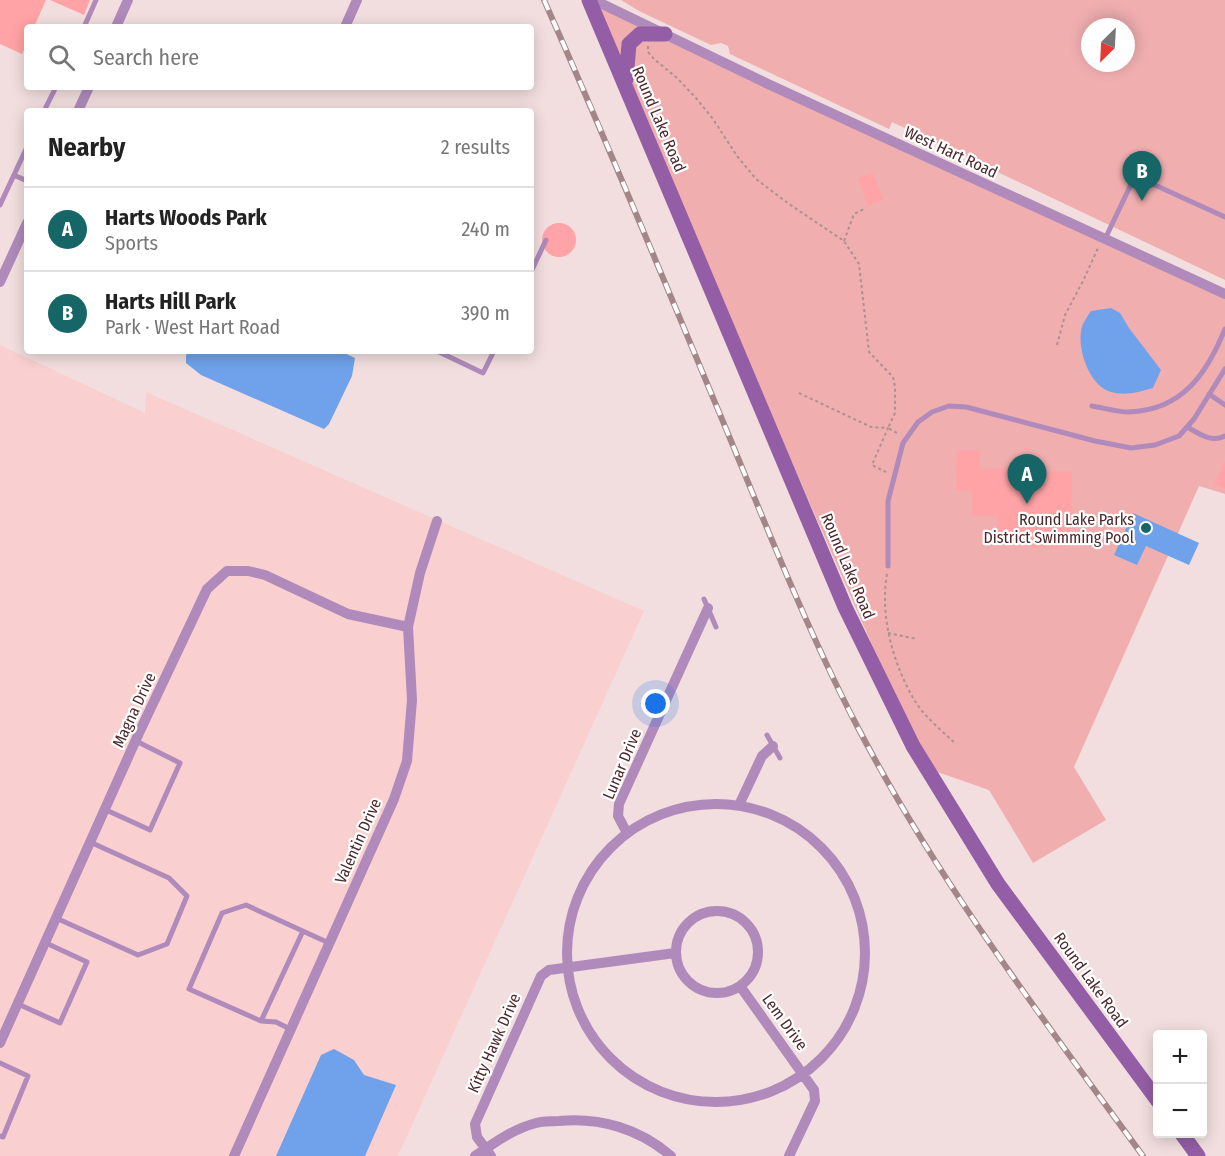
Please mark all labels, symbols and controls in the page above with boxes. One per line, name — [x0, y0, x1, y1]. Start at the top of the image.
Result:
north arrow — [1081, 18, 1135, 72]
search box — [24, 24, 534, 90]
icon: search — [45, 41, 78, 74]
text: Search here — [93, 44, 199, 71]
street label: Round Lake Road — [628, 63, 690, 175]
street label: West Hart Road — [901, 122, 1001, 182]
text: Nearby — [48, 132, 125, 163]
text: 2 results — [441, 135, 510, 159]
pin: B — [1122, 152, 1162, 201]
text: Harts Woods Park — [105, 204, 267, 231]
text: A — [62, 217, 73, 241]
text: 240 m — [461, 217, 510, 241]
text: Sports — [105, 231, 158, 255]
text: Harts Hill Park — [105, 288, 236, 315]
text: B — [62, 301, 73, 325]
text: 390 m — [461, 301, 510, 325]
text: Park · West Hart Road — [105, 315, 280, 339]
pin: A — [1008, 454, 1046, 504]
street label: Round Lake Road — [817, 510, 879, 622]
place label: Round Lake Parks District Swimming Pool — [983, 510, 1134, 547]
marker: Round Lake Parks District Swimming Pool — [1139, 521, 1153, 535]
street label: Magna Drive — [108, 669, 160, 750]
your location — [641, 689, 670, 718]
street label: Lunar Drive — [599, 726, 645, 802]
street label: Valentin Drive — [331, 795, 385, 886]
street label: Round Lake Road — [1050, 929, 1132, 1031]
street label: Kitty Hawk Drive — [464, 990, 524, 1096]
street label: Lem Drive — [758, 990, 812, 1054]
map controls — [1153, 1030, 1207, 1138]
button: + — [1153, 1030, 1207, 1084]
button: − — [1153, 1084, 1207, 1138]

